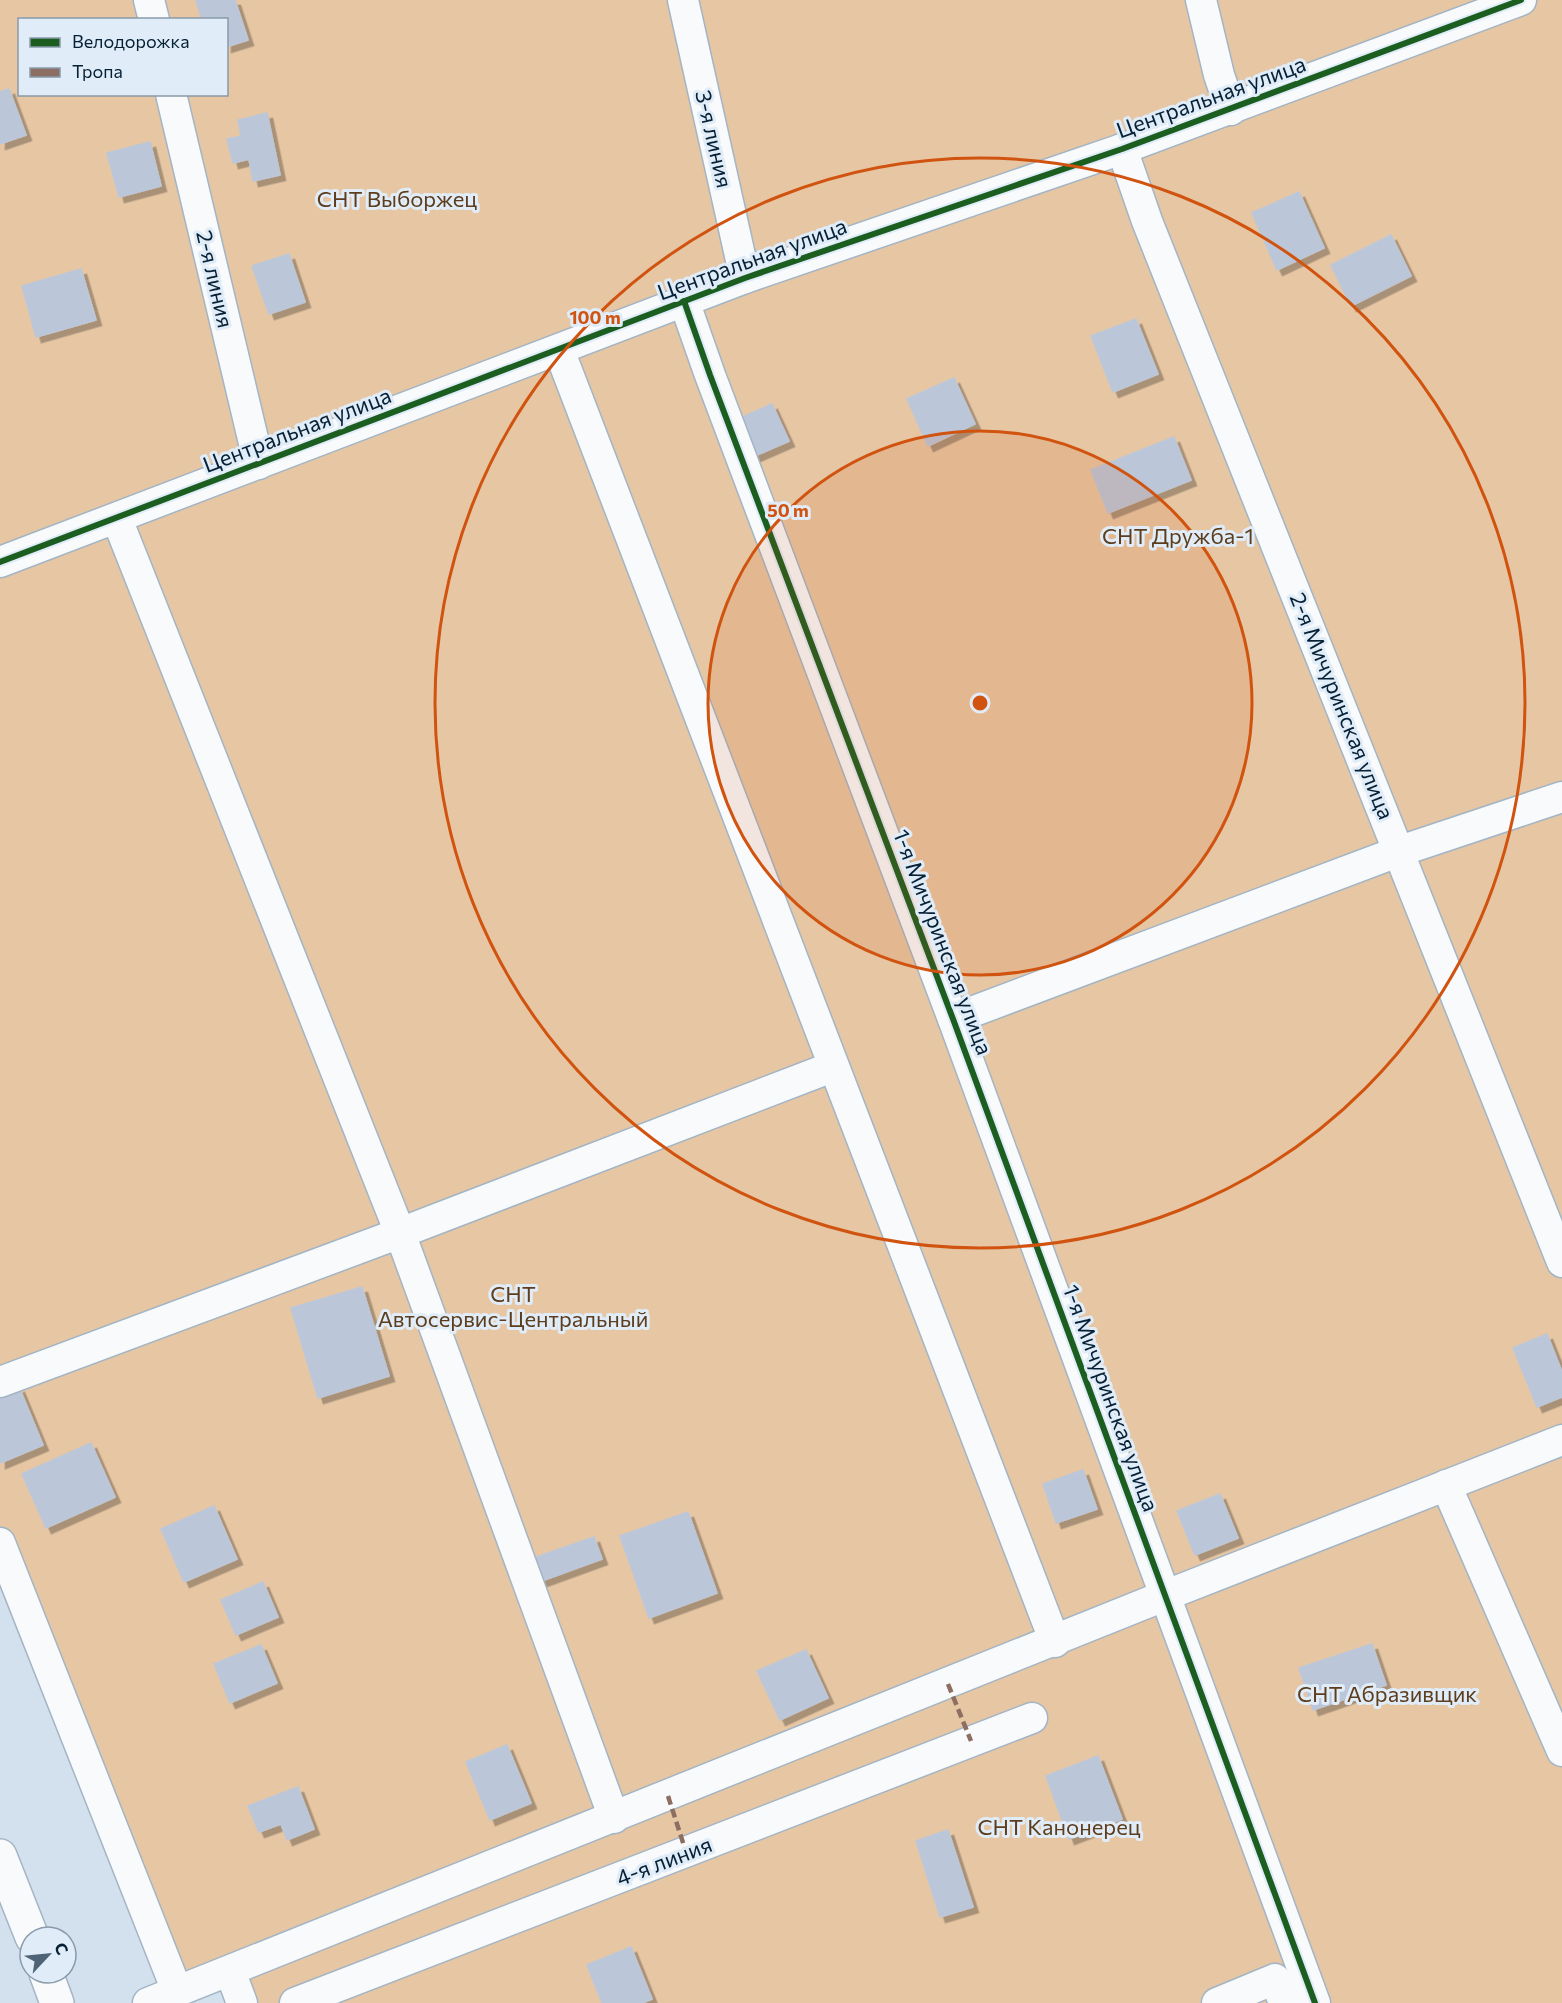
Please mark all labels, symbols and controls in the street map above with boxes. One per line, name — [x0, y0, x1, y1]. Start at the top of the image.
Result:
legend — [18, 18, 228, 96]
text: Велодорожка — [72, 30, 190, 52]
street label: Центральная улица — [1112, 50, 1309, 143]
text: Тропа — [72, 60, 123, 82]
street label: 3-я линия — [690, 87, 739, 190]
park label: СНТ Выборжец — [317, 185, 477, 212]
street label: Центральная улица — [653, 212, 850, 305]
street label: 2-я линия — [191, 227, 240, 330]
text: 100 m — [569, 306, 621, 328]
street label: Центральная улица — [199, 381, 395, 478]
text: 50 m — [767, 499, 809, 521]
park label: СНТ Дружба-1 — [1102, 522, 1254, 549]
street label: 2-я Мичуринская улица — [1285, 589, 1400, 823]
centre of rings — [970, 693, 990, 713]
street label: 1-я Мичуринская улица — [888, 825, 999, 1058]
park label: СНТ Автосервис-Центральный — [378, 1280, 648, 1332]
street label: 1-я Мичуринская улица — [1058, 1281, 1165, 1515]
park label: СНТ Абразивщик — [1297, 1680, 1477, 1707]
park label: СНТ Канонерец — [977, 1813, 1141, 1840]
street label: 4-я линия — [612, 1830, 715, 1891]
north arrow — [18, 1925, 78, 1985]
text: С — [51, 1939, 73, 1957]

